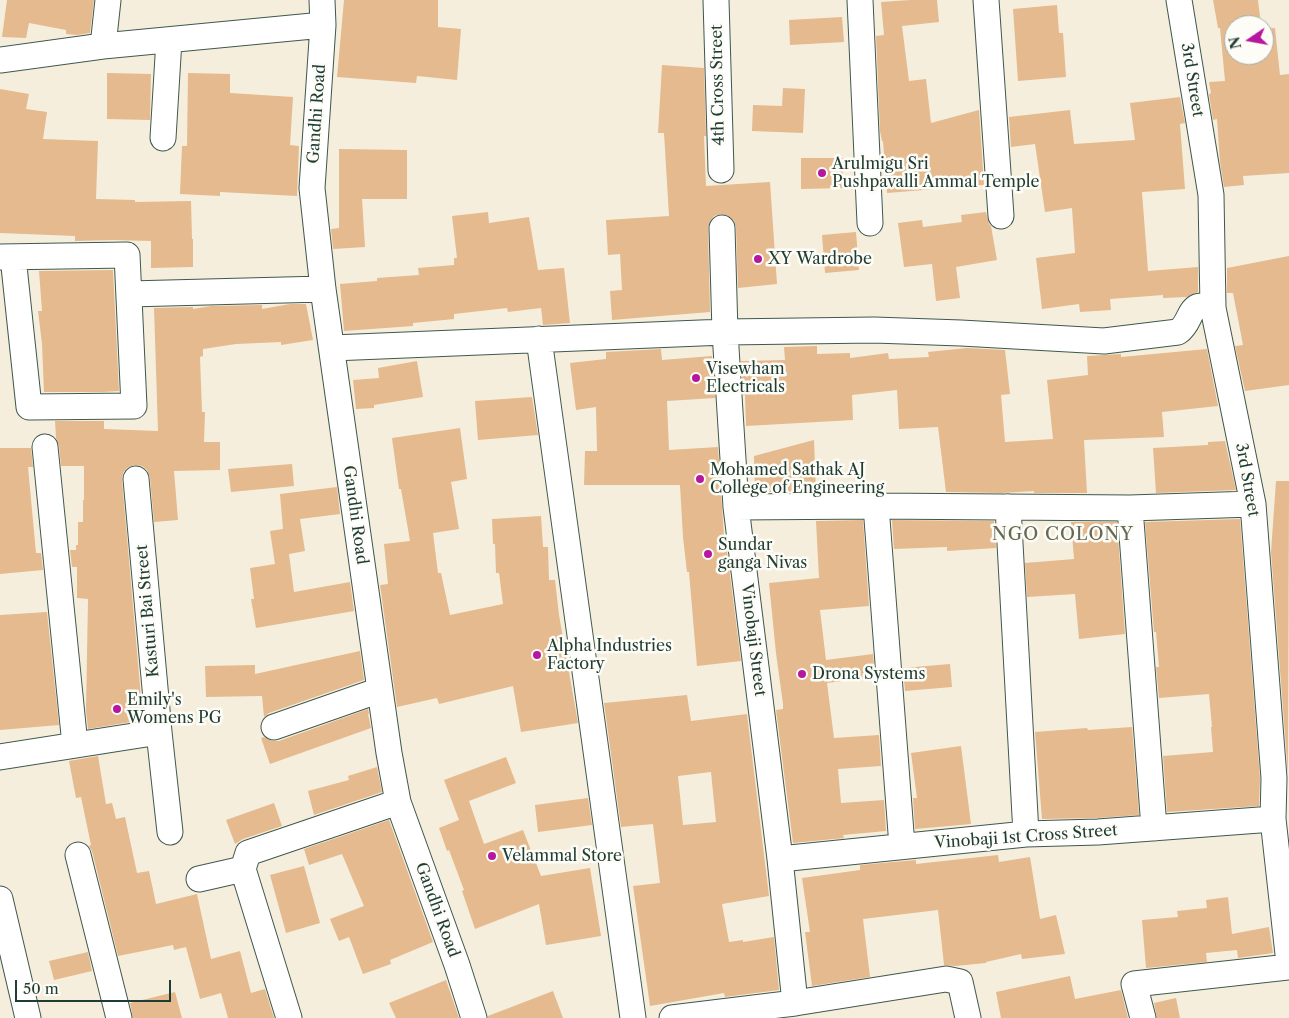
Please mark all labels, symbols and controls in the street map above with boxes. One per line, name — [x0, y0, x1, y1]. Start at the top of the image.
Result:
north arrow — [1224, 15, 1274, 65]
street label: 4th Cross Street — [707, 24, 729, 146]
text: N — [1225, 35, 1245, 51]
street label: 3rd Street — [1177, 42, 1207, 118]
street label: Gandhi Road — [304, 64, 330, 164]
place label: Arulmigu Sri Pushpavalli Ammal Temple — [832, 154, 1040, 192]
marker: Arulmigu Sri Pushpavalli Ammal Temple — [816, 167, 828, 179]
place label: XY Wardrobe — [768, 249, 872, 269]
marker: XY Wardrobe — [752, 253, 764, 265]
place label: Visewham Electricals — [706, 359, 785, 397]
marker: Visewham Electricals — [690, 372, 702, 384]
street label: 3rd Street — [1231, 442, 1263, 518]
place label: Mohamed Sathak AJ College of Engineering — [710, 460, 884, 498]
street label: Gandhi Road — [339, 464, 371, 566]
marker: Mohamed Sathak AJ College of Engineering — [694, 473, 706, 485]
district label: NGO COLONY — [991, 524, 1135, 546]
place label: Sundar ganga Nivas — [718, 535, 807, 573]
street label: Kasturi Bai Street — [133, 544, 163, 678]
marker: Sundar ganga Nivas — [702, 548, 714, 560]
street label: Vinobaji Street — [737, 583, 769, 697]
place label: Alpha Industries Factory — [547, 636, 672, 674]
marker: Alpha Industries Factory — [531, 649, 543, 661]
place label: Drona Systems — [812, 664, 925, 684]
marker: Drona Systems — [796, 668, 808, 680]
place label: Emily's Womens PG — [127, 690, 222, 728]
marker: Emily's Womens PG — [111, 703, 123, 715]
street label: Vinobaji 1st Cross Street — [934, 821, 1118, 853]
place label: Velammal Store — [502, 846, 622, 866]
marker: Velammal Store — [486, 850, 498, 862]
street label: Gandhi Road — [411, 860, 463, 960]
scale bar — [18, 970, 174, 1002]
text: 50 m — [23, 979, 59, 998]

